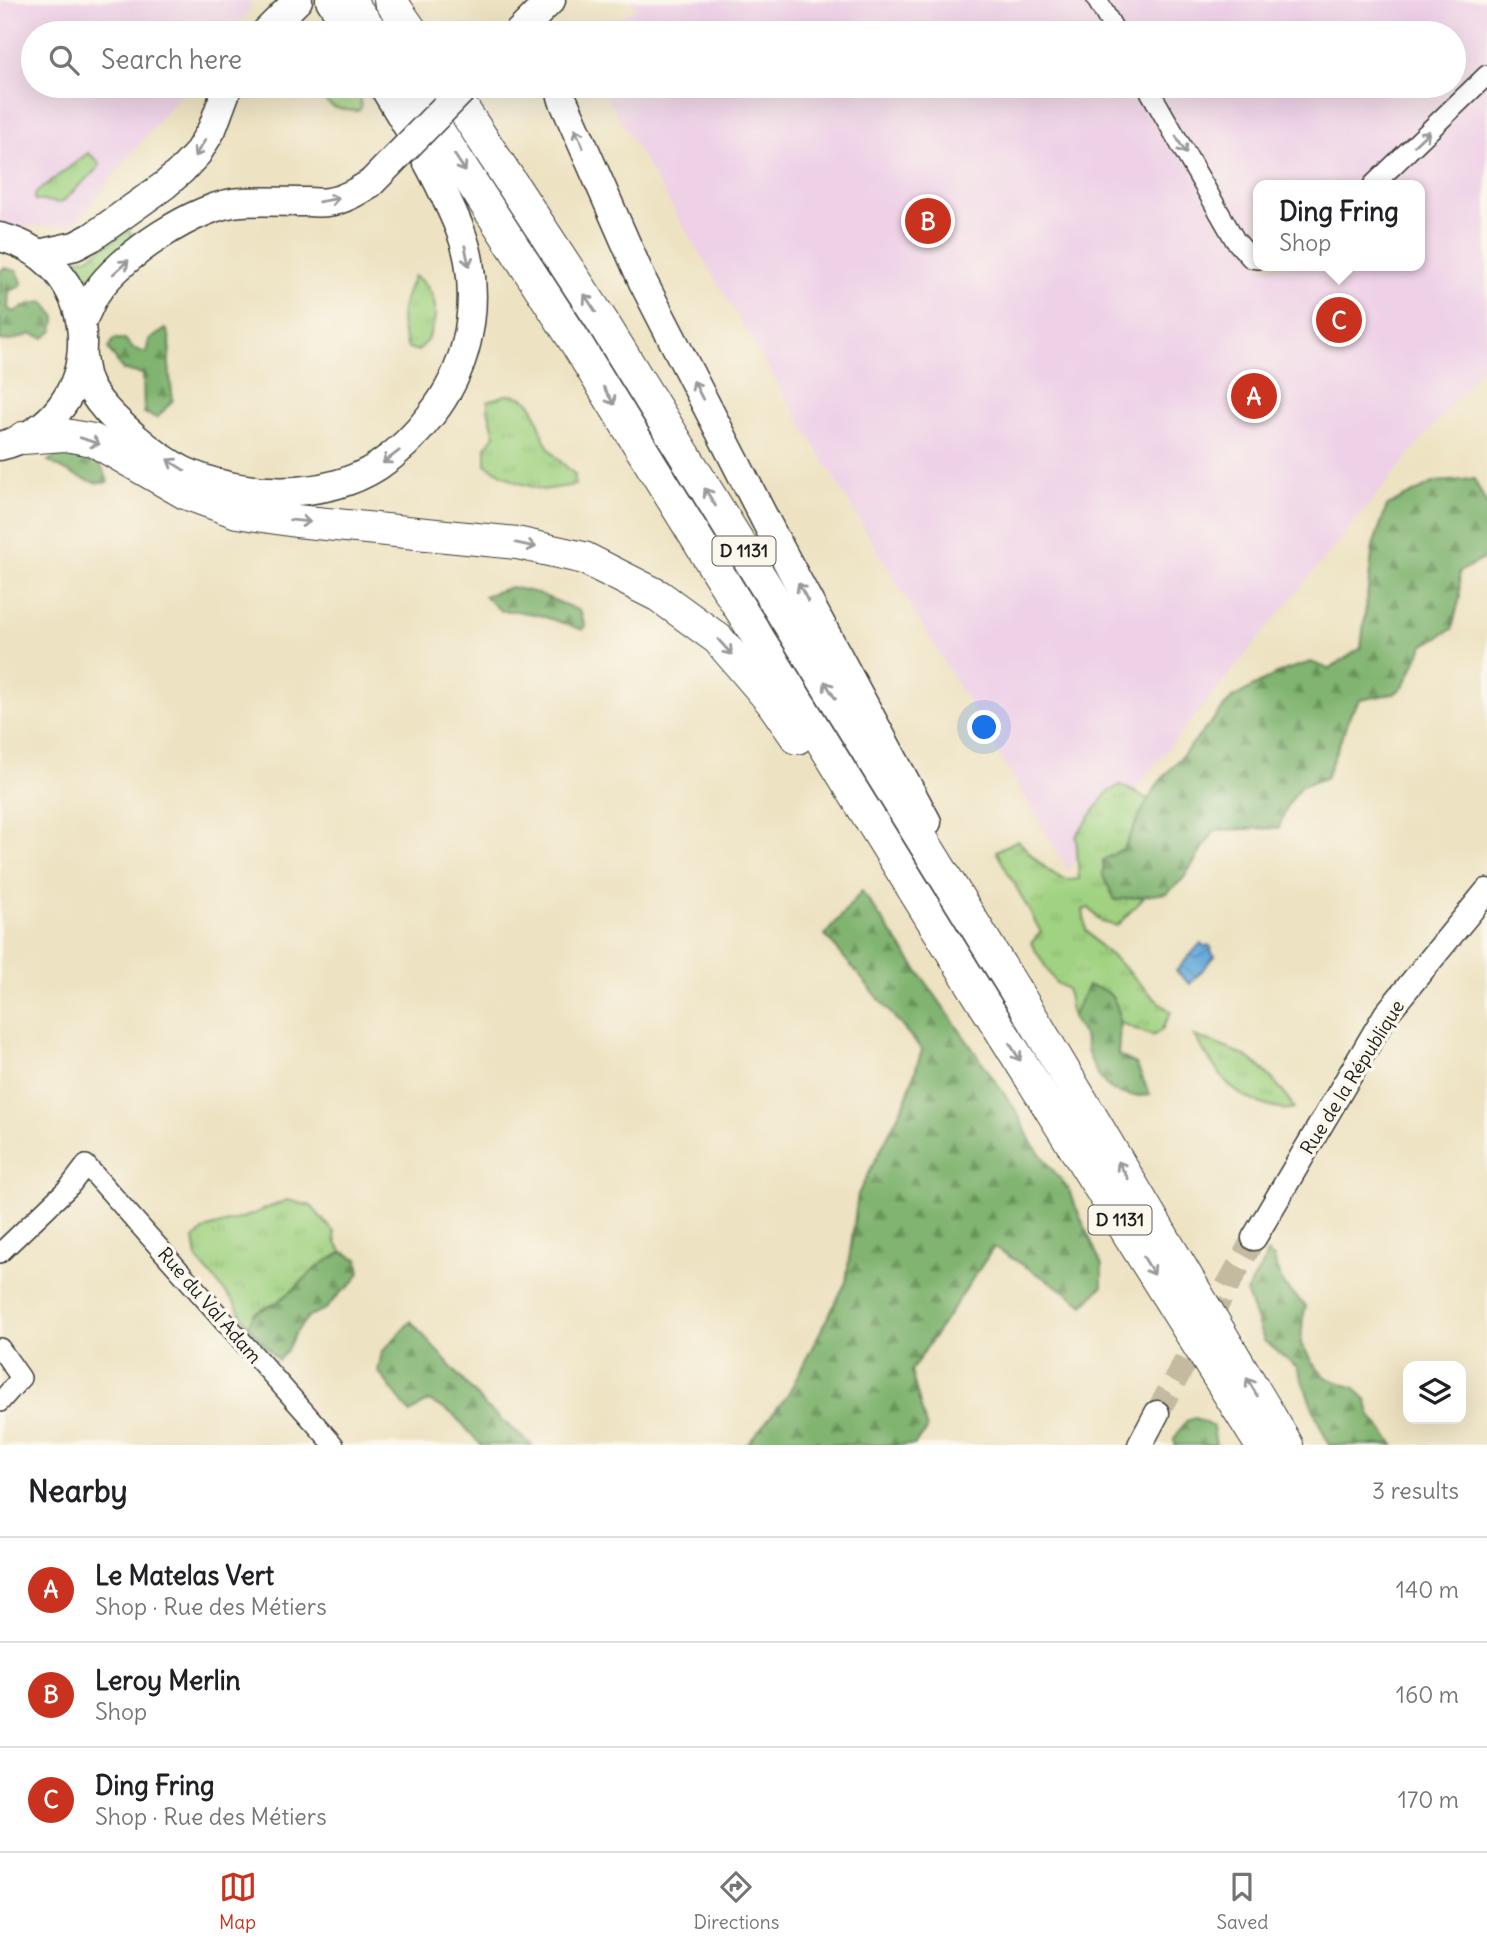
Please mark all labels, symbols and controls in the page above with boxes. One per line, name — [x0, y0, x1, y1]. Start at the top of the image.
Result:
search box — [21, 21, 1466, 98]
icon: search — [45, 41, 83, 79]
text: Search here — [101, 43, 242, 76]
one-way arrow — [572, 128, 585, 149]
one-way arrow — [1414, 129, 1431, 146]
one-way arrow — [1174, 134, 1188, 154]
one-way arrow — [193, 137, 207, 157]
one-way arrow — [454, 153, 468, 173]
popup — [1253, 180, 1425, 271]
one-way arrow — [317, 193, 340, 206]
pin: B — [905, 195, 951, 247]
text: Ding Fring — [1279, 195, 1399, 228]
text: Shop — [1279, 228, 1331, 257]
one-way arrow — [460, 244, 474, 267]
one-way arrow — [112, 259, 130, 275]
one-way arrow — [583, 294, 597, 314]
pin: C — [1316, 294, 1362, 346]
pin: A — [1231, 370, 1277, 422]
one-way arrow — [691, 381, 705, 401]
one-way arrow — [603, 386, 617, 406]
one-way arrow — [78, 436, 100, 449]
one-way arrow — [382, 449, 401, 464]
one-way arrow — [166, 458, 186, 472]
one-way arrow — [703, 487, 717, 507]
one-way arrow — [288, 515, 310, 528]
road number: D 1131 — [712, 536, 776, 566]
one-way arrow — [514, 539, 537, 553]
one-way arrow — [796, 582, 810, 603]
one-way arrow — [717, 638, 733, 656]
one-way arrow — [822, 681, 836, 701]
your location — [967, 710, 1001, 744]
street label: Rue de la République — [1295, 995, 1409, 1159]
one-way arrow — [1008, 1042, 1022, 1062]
one-way arrow — [1116, 1161, 1130, 1181]
road number: D 1131 — [1088, 1205, 1152, 1234]
street label: Rue du Val Adam — [153, 1242, 267, 1368]
one-way arrow — [1142, 1255, 1156, 1275]
map controls — [1403, 1361, 1466, 1424]
button: layers — [1403, 1361, 1466, 1424]
one-way arrow — [1245, 1377, 1259, 1397]
text: Nearby — [28, 1472, 128, 1510]
text: 3 results — [1372, 1476, 1459, 1505]
text: Le Matelas Vert — [95, 1559, 274, 1592]
text: A — [44, 1575, 58, 1604]
text: 140 m — [1396, 1575, 1459, 1604]
text: Shop · Rue des Métiers — [95, 1592, 327, 1621]
text: Leroy Merlin — [95, 1664, 241, 1697]
text: B — [43, 1680, 59, 1709]
text: 160 m — [1396, 1680, 1459, 1709]
text: Shop — [95, 1697, 147, 1726]
text: Ding Fring — [95, 1769, 215, 1802]
text: C — [43, 1785, 59, 1814]
text: 170 m — [1398, 1785, 1459, 1814]
text: Shop · Rue des Métiers — [95, 1802, 327, 1831]
tab: Map — [219, 1868, 257, 1934]
tab: Directions — [694, 1868, 779, 1934]
tab: Saved — [1216, 1868, 1268, 1934]

